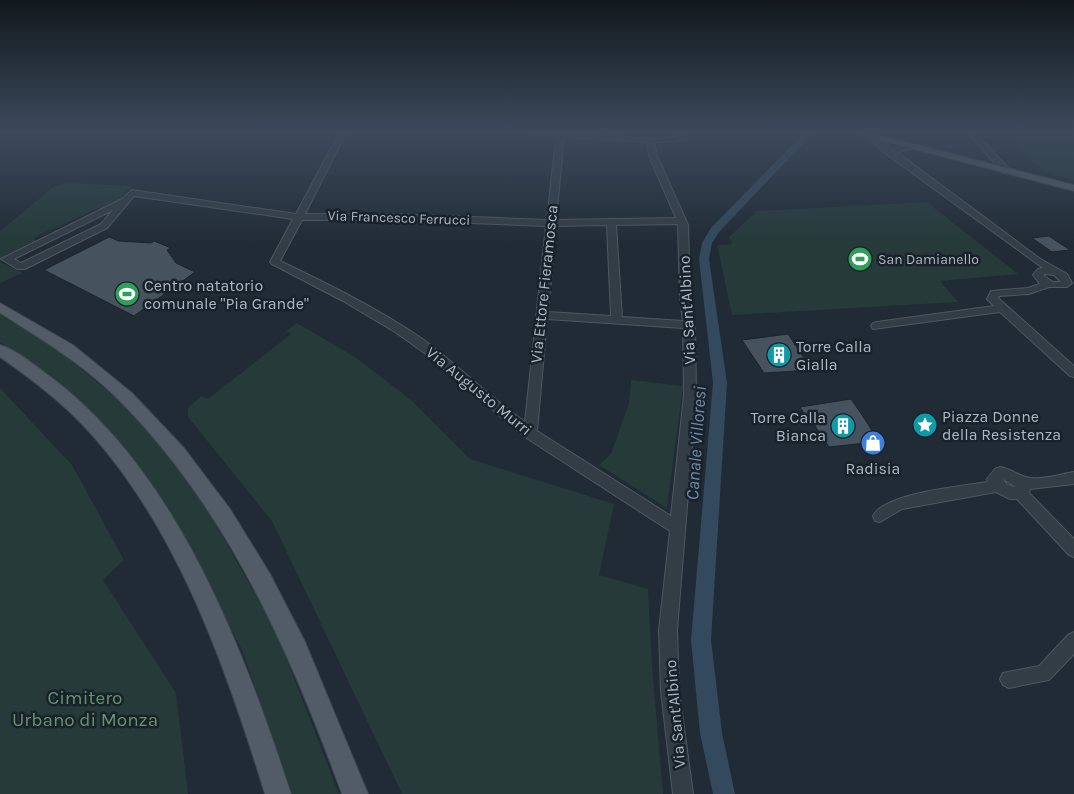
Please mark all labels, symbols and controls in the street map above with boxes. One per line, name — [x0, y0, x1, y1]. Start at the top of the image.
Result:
street label: Via Ettore Fieramosca — [526, 204, 562, 364]
street label: Via Francesco Ferrucci — [327, 207, 471, 229]
sports icon: San Damianello — [847, 246, 873, 272]
place label: San Damianello — [878, 251, 979, 268]
street label: Via Sant'Albino — [675, 255, 699, 365]
place label: Centro natatorio comunale "Pia Grande" — [144, 276, 309, 313]
sports icon: Centro natatorio comunale "Pia Grande" — [114, 281, 140, 307]
place label: Torre Calla Gialla — [796, 337, 871, 374]
building icon: Torre Calla Gialla — [766, 342, 792, 368]
street label: Via Augusto Murri — [422, 343, 536, 439]
water label: Canale Villoresi — [681, 385, 711, 501]
place label: Piazza Donne della Resistenza — [942, 407, 1061, 444]
place label: Torre Calla Bianca — [751, 408, 826, 445]
place icon: Piazza Donne della Resistenza — [912, 412, 938, 438]
building icon: Torre Calla Bianca — [830, 413, 856, 439]
shop icon: Radisia — [860, 430, 886, 456]
place label: Radisia — [846, 459, 900, 478]
street label: Via Sant'Albino — [661, 659, 689, 769]
park label: Cimitero Urbano di Monza — [12, 687, 158, 731]

